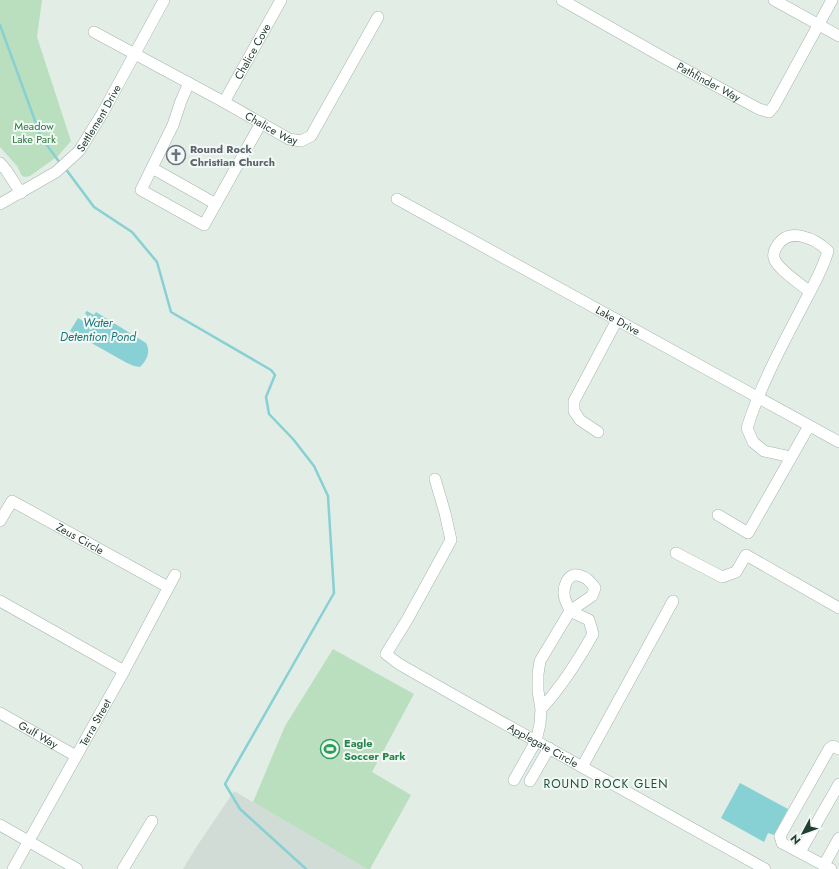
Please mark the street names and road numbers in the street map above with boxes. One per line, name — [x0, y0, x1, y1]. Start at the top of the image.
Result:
street label: Chalice Cove — [230, 20, 275, 82]
street label: Pathfinder Way — [674, 58, 743, 106]
street label: Settlement Drive — [72, 81, 125, 155]
street label: Chalice Way — [242, 108, 299, 148]
street label: Lake Drive — [593, 302, 643, 339]
street label: Zeus Circle — [53, 519, 107, 558]
street label: Terra Street — [75, 695, 115, 749]
street label: Gulf Way — [16, 717, 61, 752]
street label: Applegate Circle — [505, 719, 582, 771]

